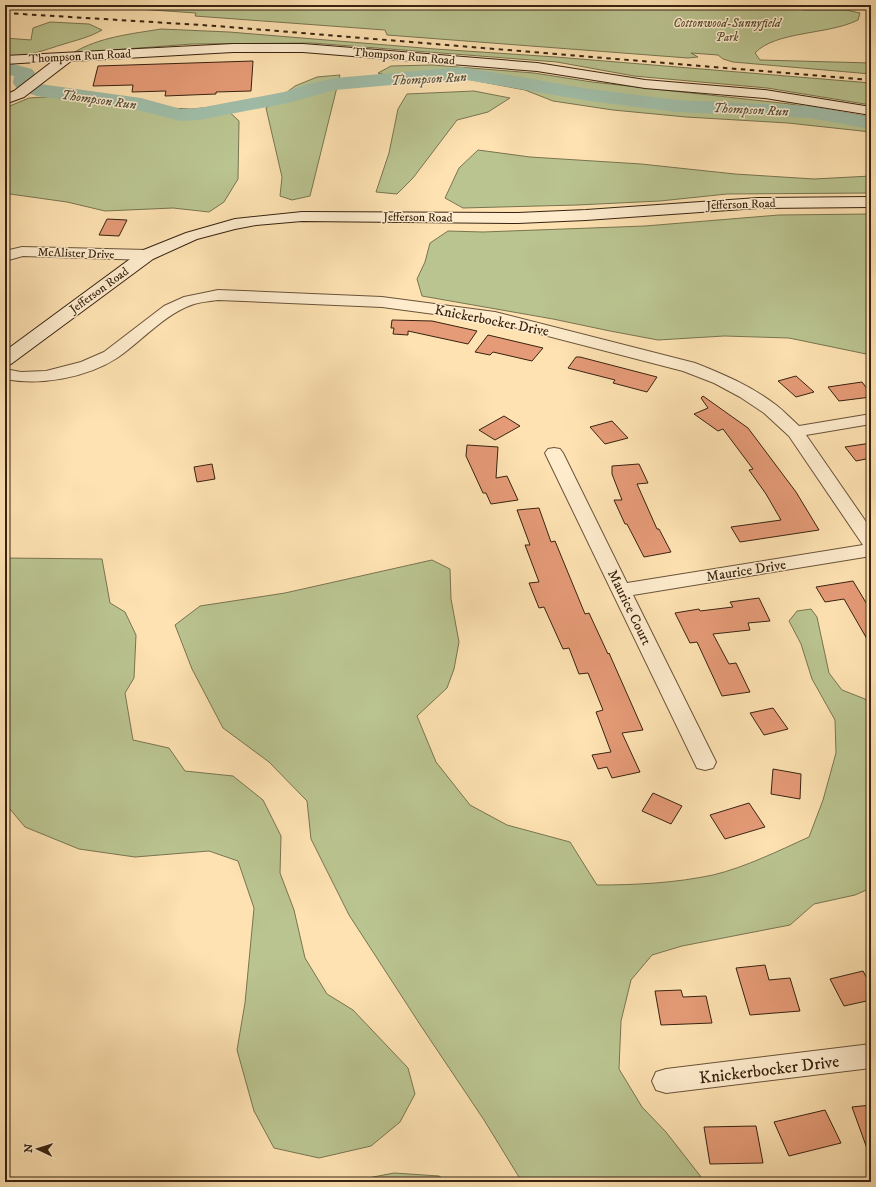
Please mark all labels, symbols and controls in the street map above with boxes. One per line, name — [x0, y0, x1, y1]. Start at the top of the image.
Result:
park label: Cottonwood-Sunnyfield Park — [673, 16, 783, 45]
street label: Thompson Run Road — [352, 45, 456, 68]
street label: Thompson Run Road — [29, 46, 132, 67]
water label: Thompson Run — [391, 69, 468, 89]
water label: Thompson Run — [60, 87, 138, 113]
water label: Thompson Run — [713, 100, 789, 120]
street label: Jefferson Road — [705, 196, 776, 213]
street label: Jefferson Road — [382, 209, 453, 226]
street label: McAlister Drive — [37, 245, 115, 262]
street label: Jefferson Road — [66, 264, 132, 317]
street label: Knickerbocker Drive — [433, 301, 551, 341]
street label: Maurice Drive — [705, 556, 787, 586]
street label: Maurice Court — [603, 567, 655, 649]
street label: Knickerbocker Drive — [698, 1050, 840, 1089]
north arrow — [18, 1129, 58, 1169]
text: N — [22, 1143, 36, 1153]

